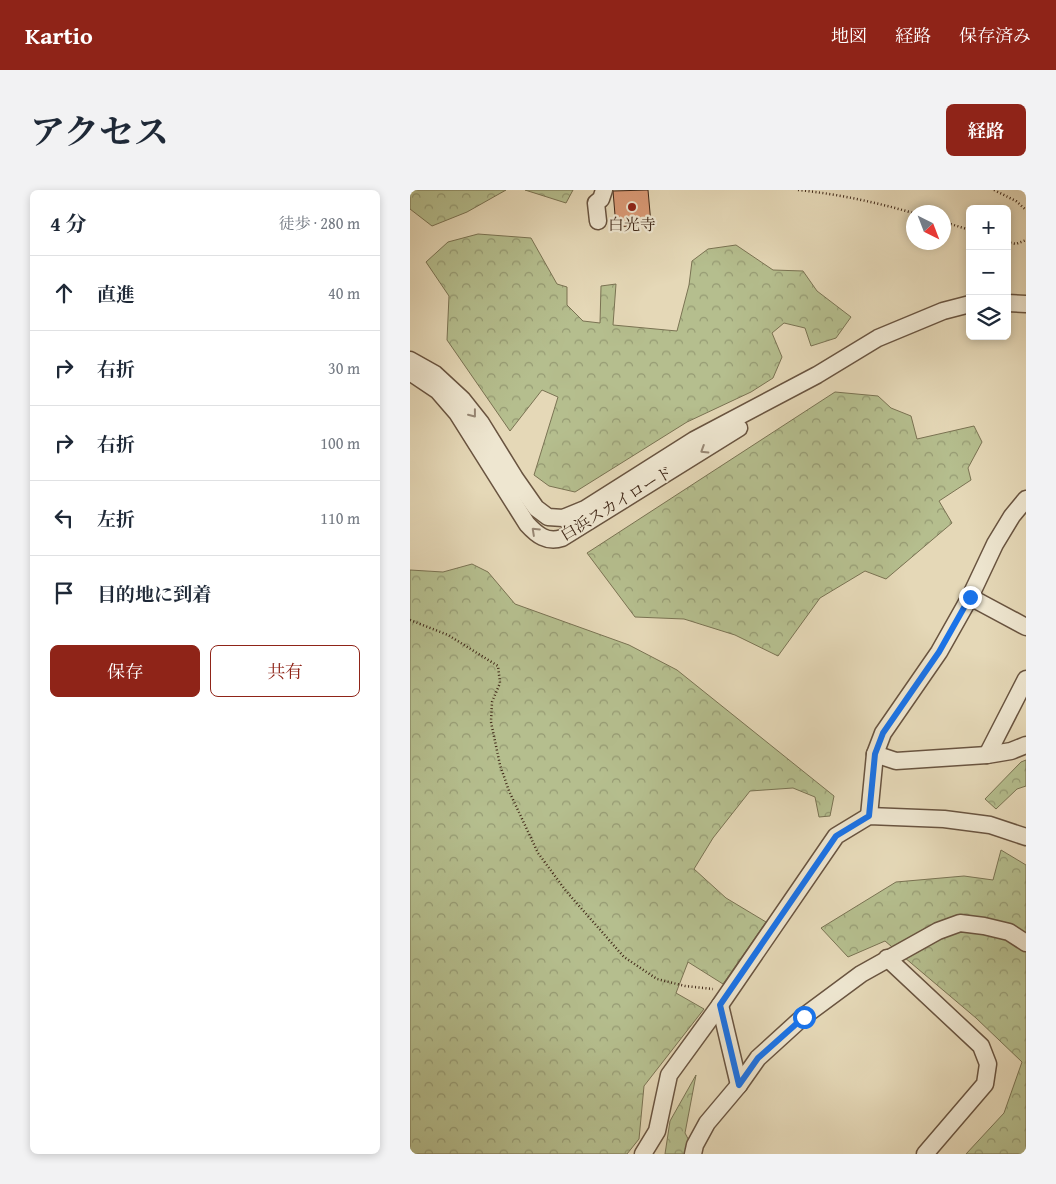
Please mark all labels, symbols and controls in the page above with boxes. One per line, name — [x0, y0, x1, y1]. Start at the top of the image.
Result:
text: Kartio — [25, 18, 93, 53]
text: 地図 — [831, 22, 867, 49]
text: 経路 — [895, 22, 931, 49]
text: 保存済み — [959, 22, 1031, 49]
button: 経路 — [946, 104, 1026, 156]
text: アクセス — [30, 106, 169, 157]
marker: 白光寺 — [626, 201, 638, 213]
north arrow — [906, 205, 951, 250]
map controls — [966, 205, 1011, 340]
button: + — [966, 205, 1011, 250]
text: 4 分 — [50, 208, 87, 239]
text: 徒歩 · 280 m — [279, 211, 360, 235]
place label: 白光寺 — [608, 212, 656, 236]
button: − — [966, 250, 1011, 295]
icon: ahead — [50, 279, 78, 307]
text: 直進 — [97, 280, 135, 308]
text: 40 m — [328, 281, 360, 305]
button: layers — [966, 295, 1011, 340]
icon: right — [50, 354, 78, 382]
text: 右折 — [97, 355, 135, 383]
text: 30 m — [328, 356, 360, 380]
one-way arrow — [467, 408, 476, 418]
icon: right — [50, 429, 78, 457]
text: 右折 — [97, 430, 135, 458]
text: 100 m — [320, 431, 360, 455]
one-way arrow — [700, 444, 709, 453]
street label: 白浜スカイロード — [555, 460, 677, 546]
icon: left — [50, 504, 78, 532]
text: 左折 — [97, 505, 135, 533]
text: 110 m — [320, 506, 360, 530]
one-way arrow — [531, 528, 540, 537]
icon: arrive — [50, 579, 78, 607]
text: 目的地に到着 — [97, 580, 211, 608]
route end — [959, 586, 982, 609]
button: 保存 — [50, 645, 200, 697]
button: 共有 — [210, 645, 360, 697]
route start — [793, 1006, 816, 1029]

